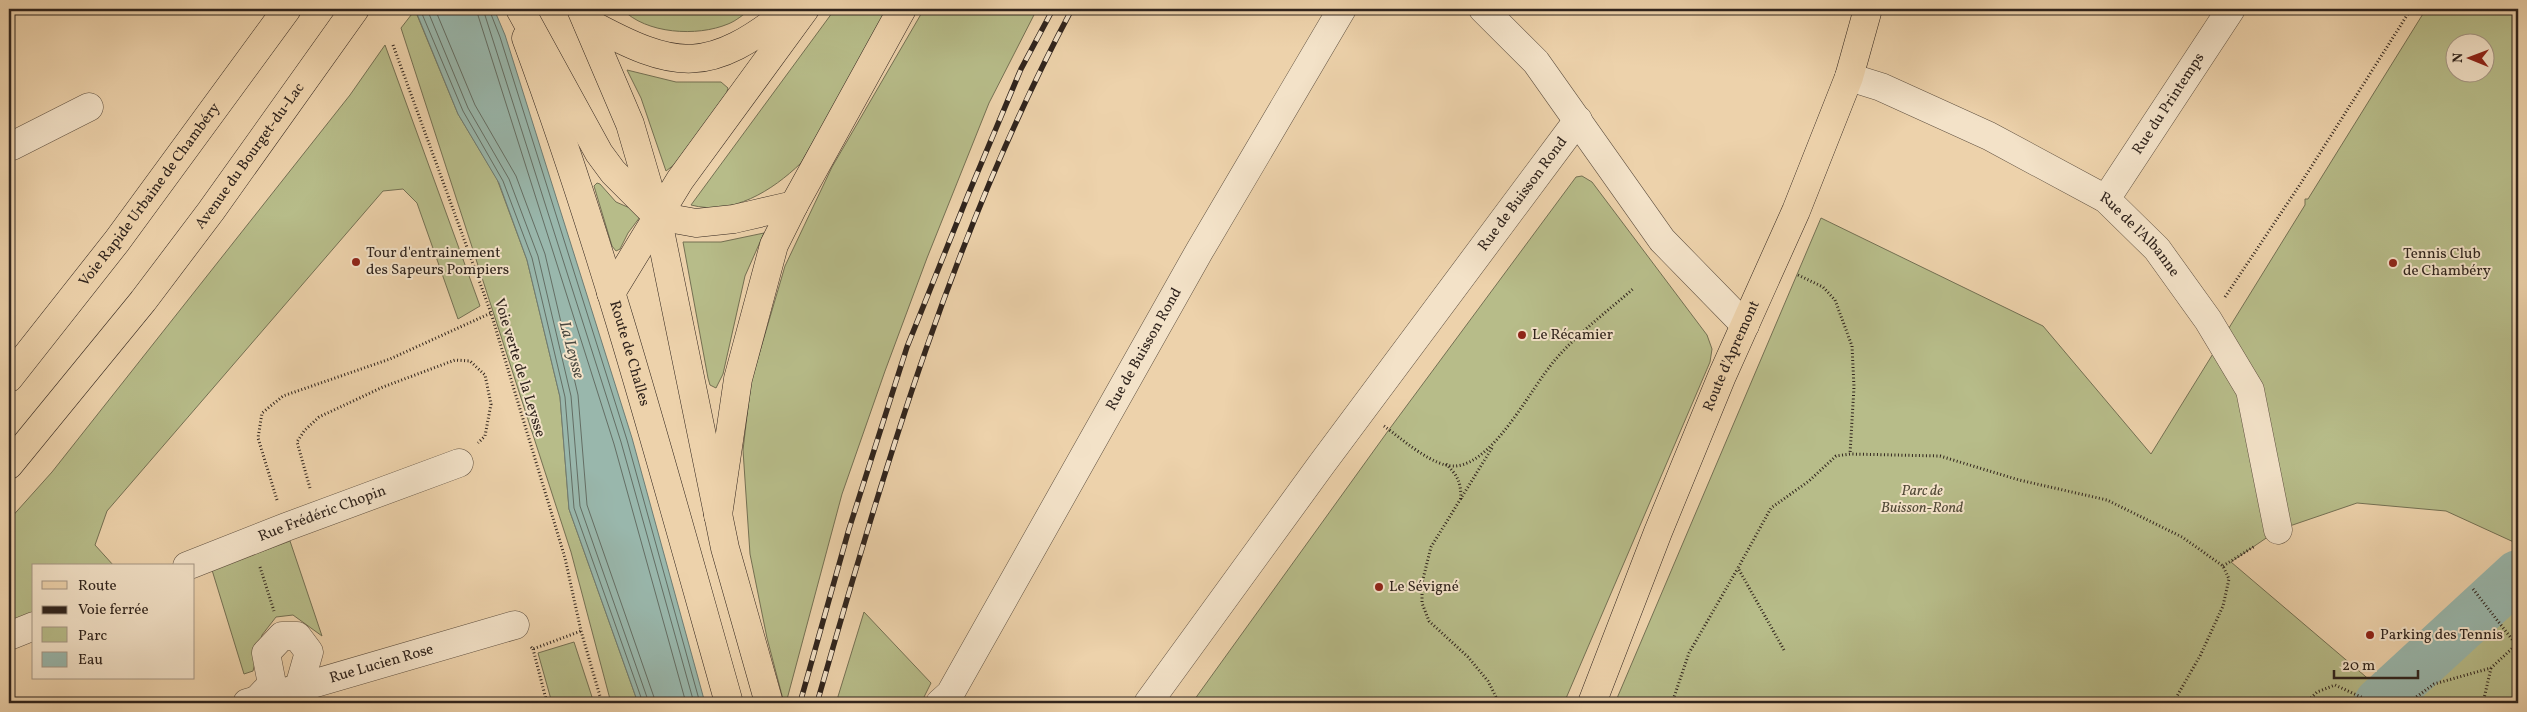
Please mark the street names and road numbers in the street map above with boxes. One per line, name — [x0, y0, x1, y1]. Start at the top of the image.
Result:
street label: Rue du Printemps — [2127, 49, 2210, 159]
street label: Avenue du Bourget-du-Lac — [190, 78, 310, 234]
street label: Voie Rapide Urbaine de Chambéry — [74, 99, 225, 291]
street label: Rue de Buisson Rond — [1473, 133, 1572, 256]
street label: Rue de l'Albanne — [2096, 187, 2184, 281]
street label: Rue de Buisson Rond — [1101, 284, 1187, 415]
street label: Voie verte de la Leysse — [488, 296, 550, 440]
street label: Route d'Apremont — [1698, 297, 1765, 415]
street label: Route de Challes — [604, 298, 655, 409]
street label: Rue Frédéric Chopin — [255, 480, 389, 547]
street label: Rue Lucien Rose — [327, 639, 436, 689]

